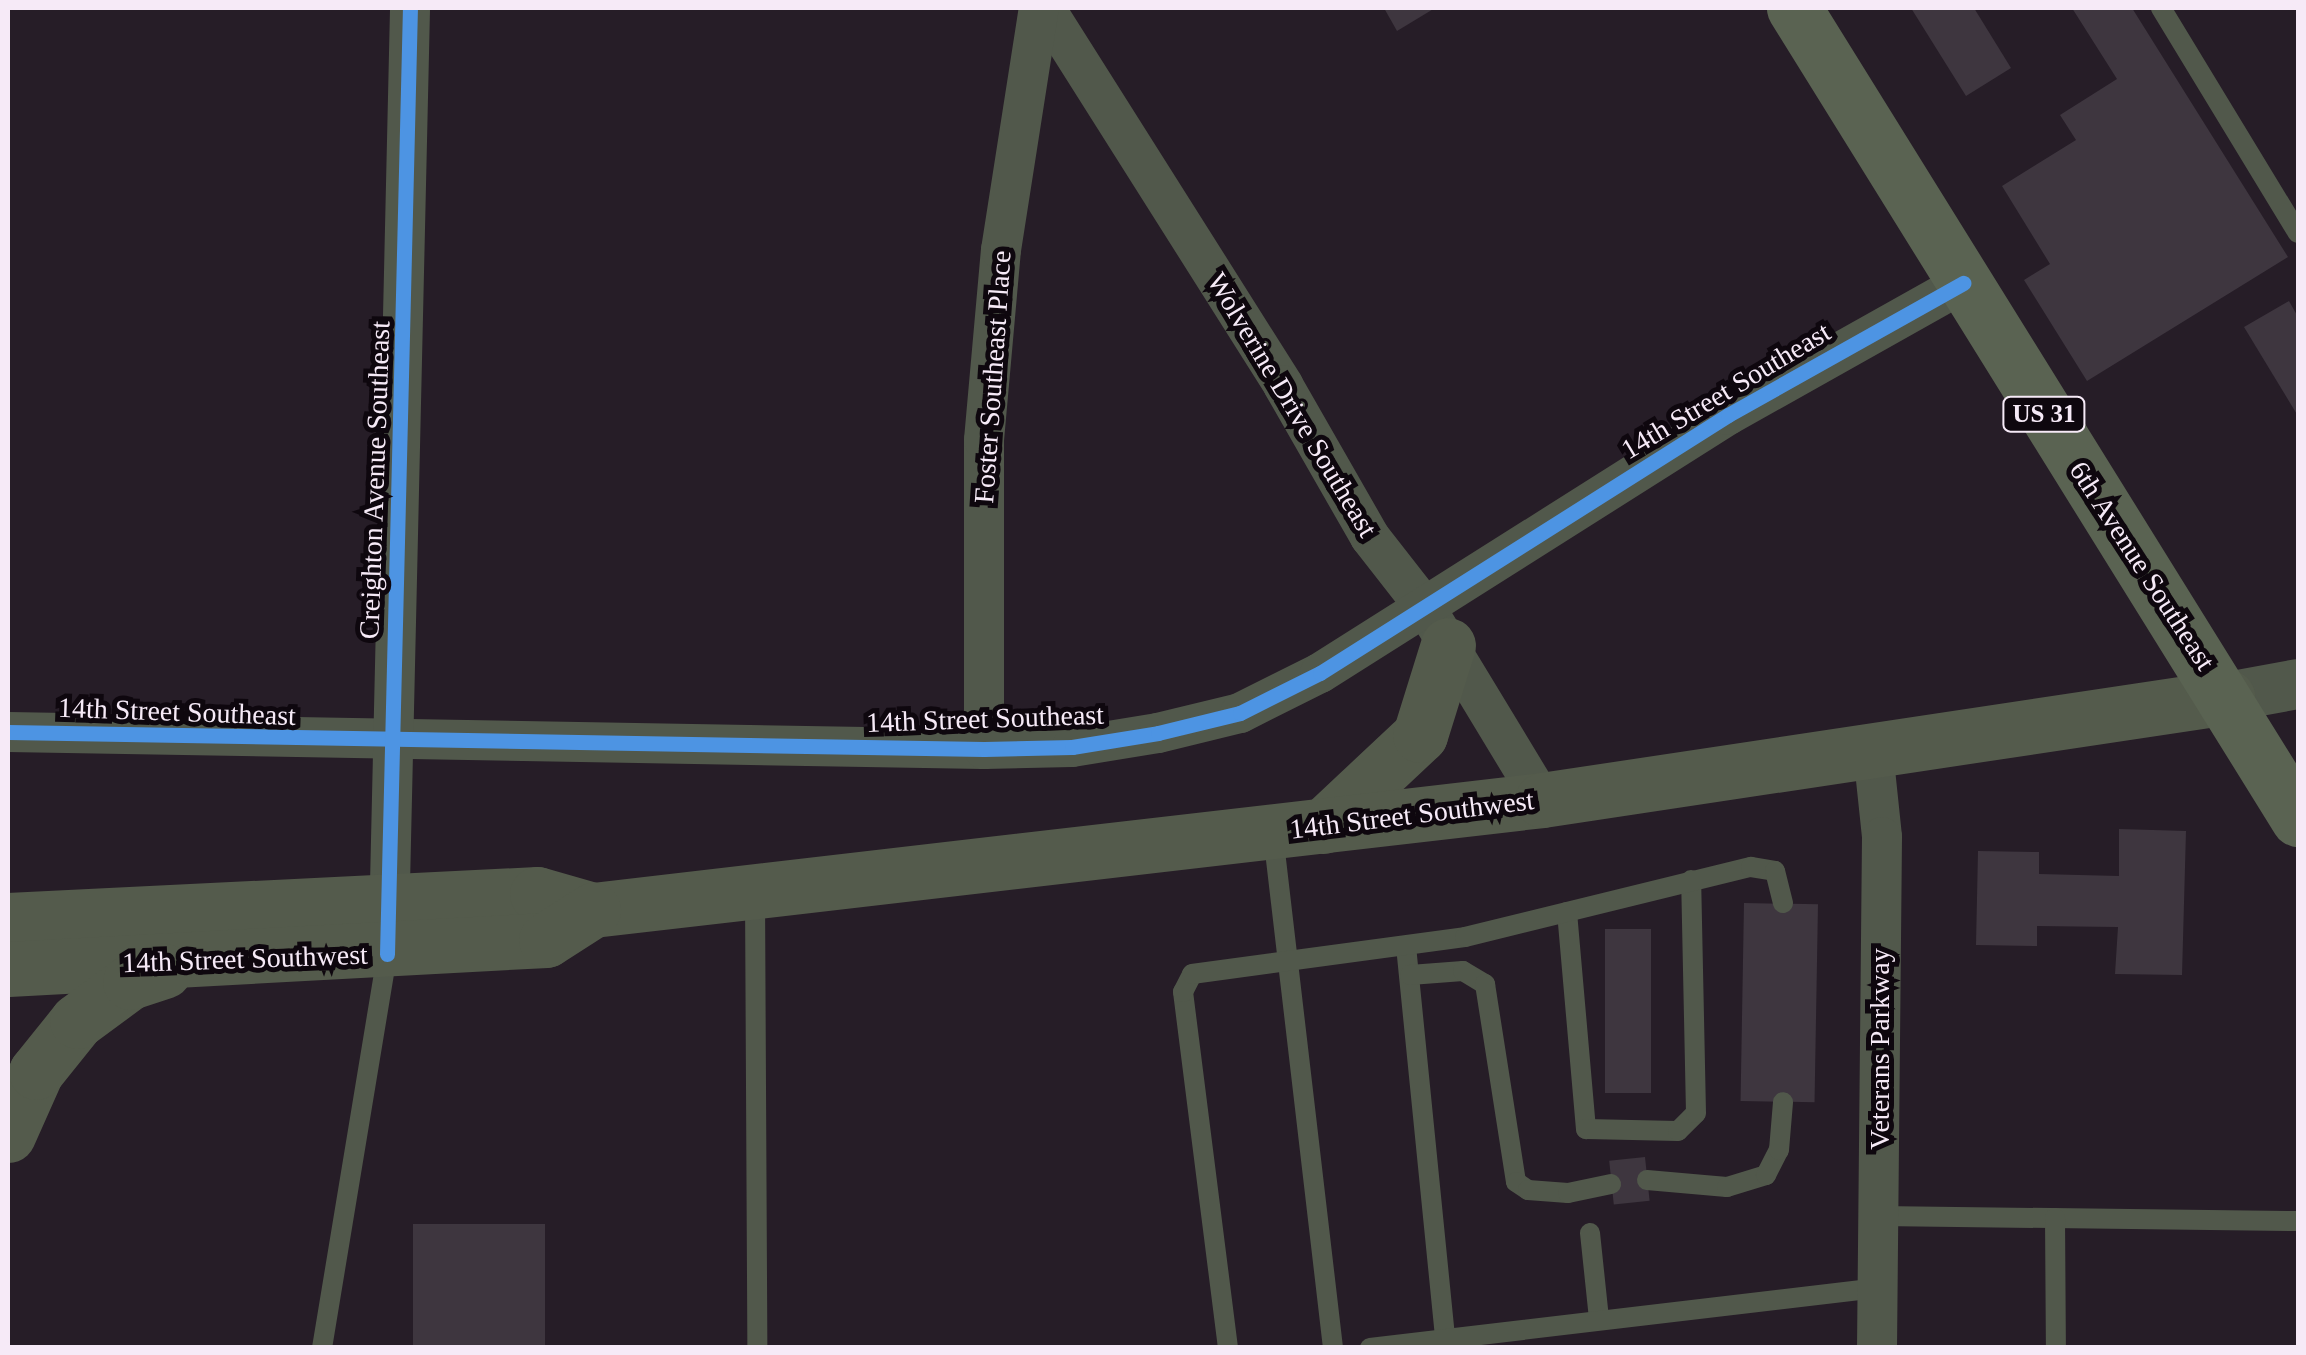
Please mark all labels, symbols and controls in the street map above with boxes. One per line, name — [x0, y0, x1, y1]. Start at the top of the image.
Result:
street label: Foster Southeast Place — [967, 249, 1019, 505]
street label: Wolverine Drive Southeast — [1200, 267, 1384, 543]
street label: 14th Street Southeast — [1615, 315, 1837, 467]
street label: Creighton Avenue Southeast — [353, 320, 397, 640]
road number: US 31 — [2002, 394, 2086, 434]
street label: 6th Avenue Southeast — [2062, 455, 2222, 677]
street label: 14th Street Southeast — [57, 691, 297, 733]
street label: 14th Street Southeast — [865, 698, 1105, 740]
street label: 14th Street Southwest — [1288, 783, 1536, 847]
street label: 14th Street Southwest — [122, 938, 368, 980]
street label: Veterans Parkway — [1863, 948, 1897, 1150]

